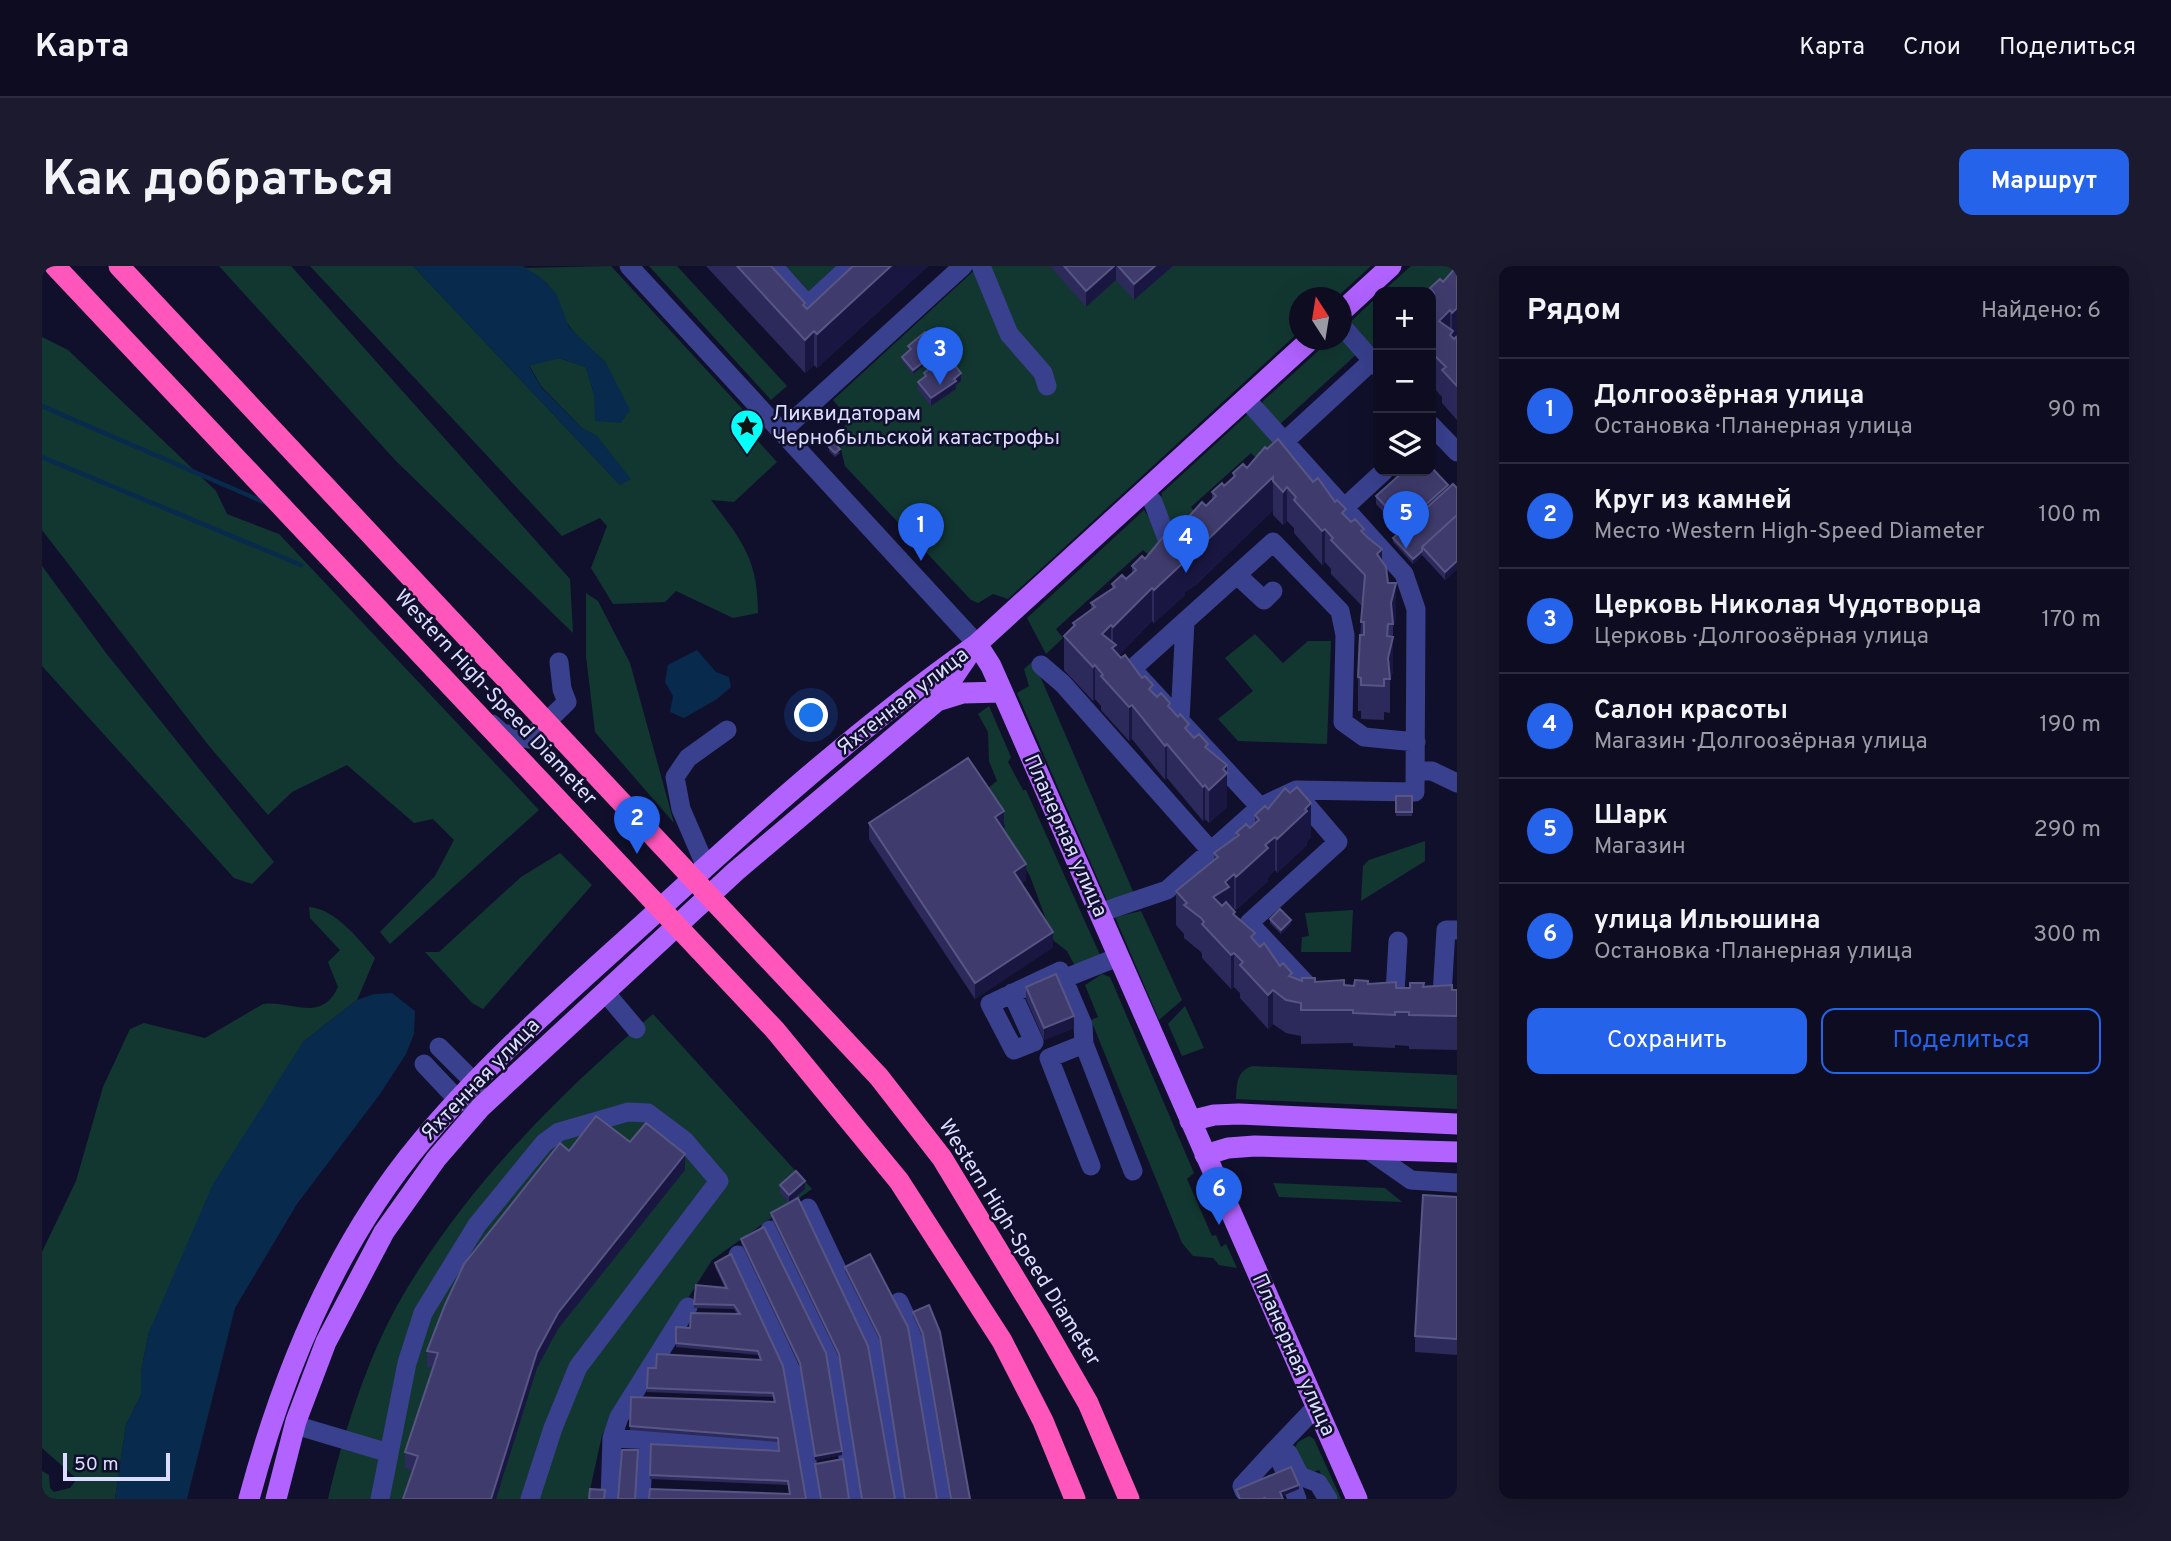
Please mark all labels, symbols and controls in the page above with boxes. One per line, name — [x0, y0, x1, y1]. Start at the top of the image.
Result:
text: Карта — [35, 27, 129, 69]
text: Карта — [1799, 33, 1865, 63]
text: Слои — [1903, 33, 1961, 63]
text: Поделиться — [1999, 33, 2136, 63]
button: Маршрут — [1959, 149, 2129, 215]
text: Как добраться — [42, 151, 394, 213]
north arrow — [1289, 287, 1352, 350]
map controls — [1373, 287, 1436, 476]
button: + — [1373, 287, 1436, 350]
text: Рядом — [1527, 293, 1621, 330]
text: Найдено: 6 — [1981, 297, 2101, 326]
pin: 3 — [917, 327, 963, 385]
button: − — [1373, 350, 1436, 413]
text: Долгоозёрная улица — [1594, 380, 1864, 413]
text: 1 — [1545, 396, 1555, 425]
text: 90 m — [2048, 396, 2101, 425]
place label: Ликвидаторам Чернобыльской катастрофы — [772, 401, 1060, 452]
place icon: Ликвидаторам Чернобыльской катастрофы — [728, 407, 766, 456]
button: layers — [1373, 413, 1436, 476]
text: Остановка · Планерная улица — [1594, 413, 1913, 442]
text: Круг из камней — [1594, 485, 1792, 518]
pin: 5 — [1383, 491, 1429, 549]
text: 2 — [1543, 501, 1557, 530]
text: 100 m — [2038, 501, 2101, 530]
pin: 1 — [898, 503, 944, 561]
pin: 4 — [1163, 515, 1209, 573]
text: Место · Western High-Speed Diameter — [1594, 518, 1985, 547]
street label: Western High-Speed Diameter — [388, 584, 602, 812]
text: Церковь Николая Чудотворца — [1594, 590, 1981, 623]
text: 3 — [1543, 606, 1557, 635]
text: 170 m — [2042, 606, 2101, 635]
text: Церковь · Долгоозёрная улица — [1594, 623, 1929, 652]
street label: Яхтенная улица — [831, 642, 975, 762]
text: Салон красоты — [1594, 695, 1788, 728]
your location — [794, 698, 828, 732]
text: 4 — [1543, 711, 1557, 740]
text: 190 m — [2039, 711, 2101, 740]
text: Магазин · Долгоозёрная улица — [1594, 728, 1928, 757]
street label: Планерная улица — [1017, 750, 1113, 922]
pin: 2 — [614, 796, 660, 854]
text: Шарк — [1594, 800, 1668, 833]
text: 5 — [1543, 816, 1557, 845]
text: 290 m — [2034, 816, 2101, 845]
text: Магазин — [1594, 833, 1686, 862]
text: улица Ильюшина — [1594, 905, 1820, 938]
text: 6 — [1543, 921, 1557, 950]
text: 300 m — [2033, 921, 2101, 950]
text: Остановка · Планерная улица — [1594, 938, 1913, 967]
button: Сохранить — [1527, 1008, 1807, 1074]
button: Поделиться — [1821, 1008, 2101, 1074]
street label: Яхтенная улица — [416, 1013, 546, 1147]
street label: Western High-Speed Diameter — [932, 1114, 1106, 1372]
pin: 6 — [1196, 1167, 1242, 1225]
street label: Планерная улица — [1245, 1269, 1341, 1441]
scale bar — [63, 1450, 170, 1482]
text: 50 m — [74, 1453, 119, 1477]

